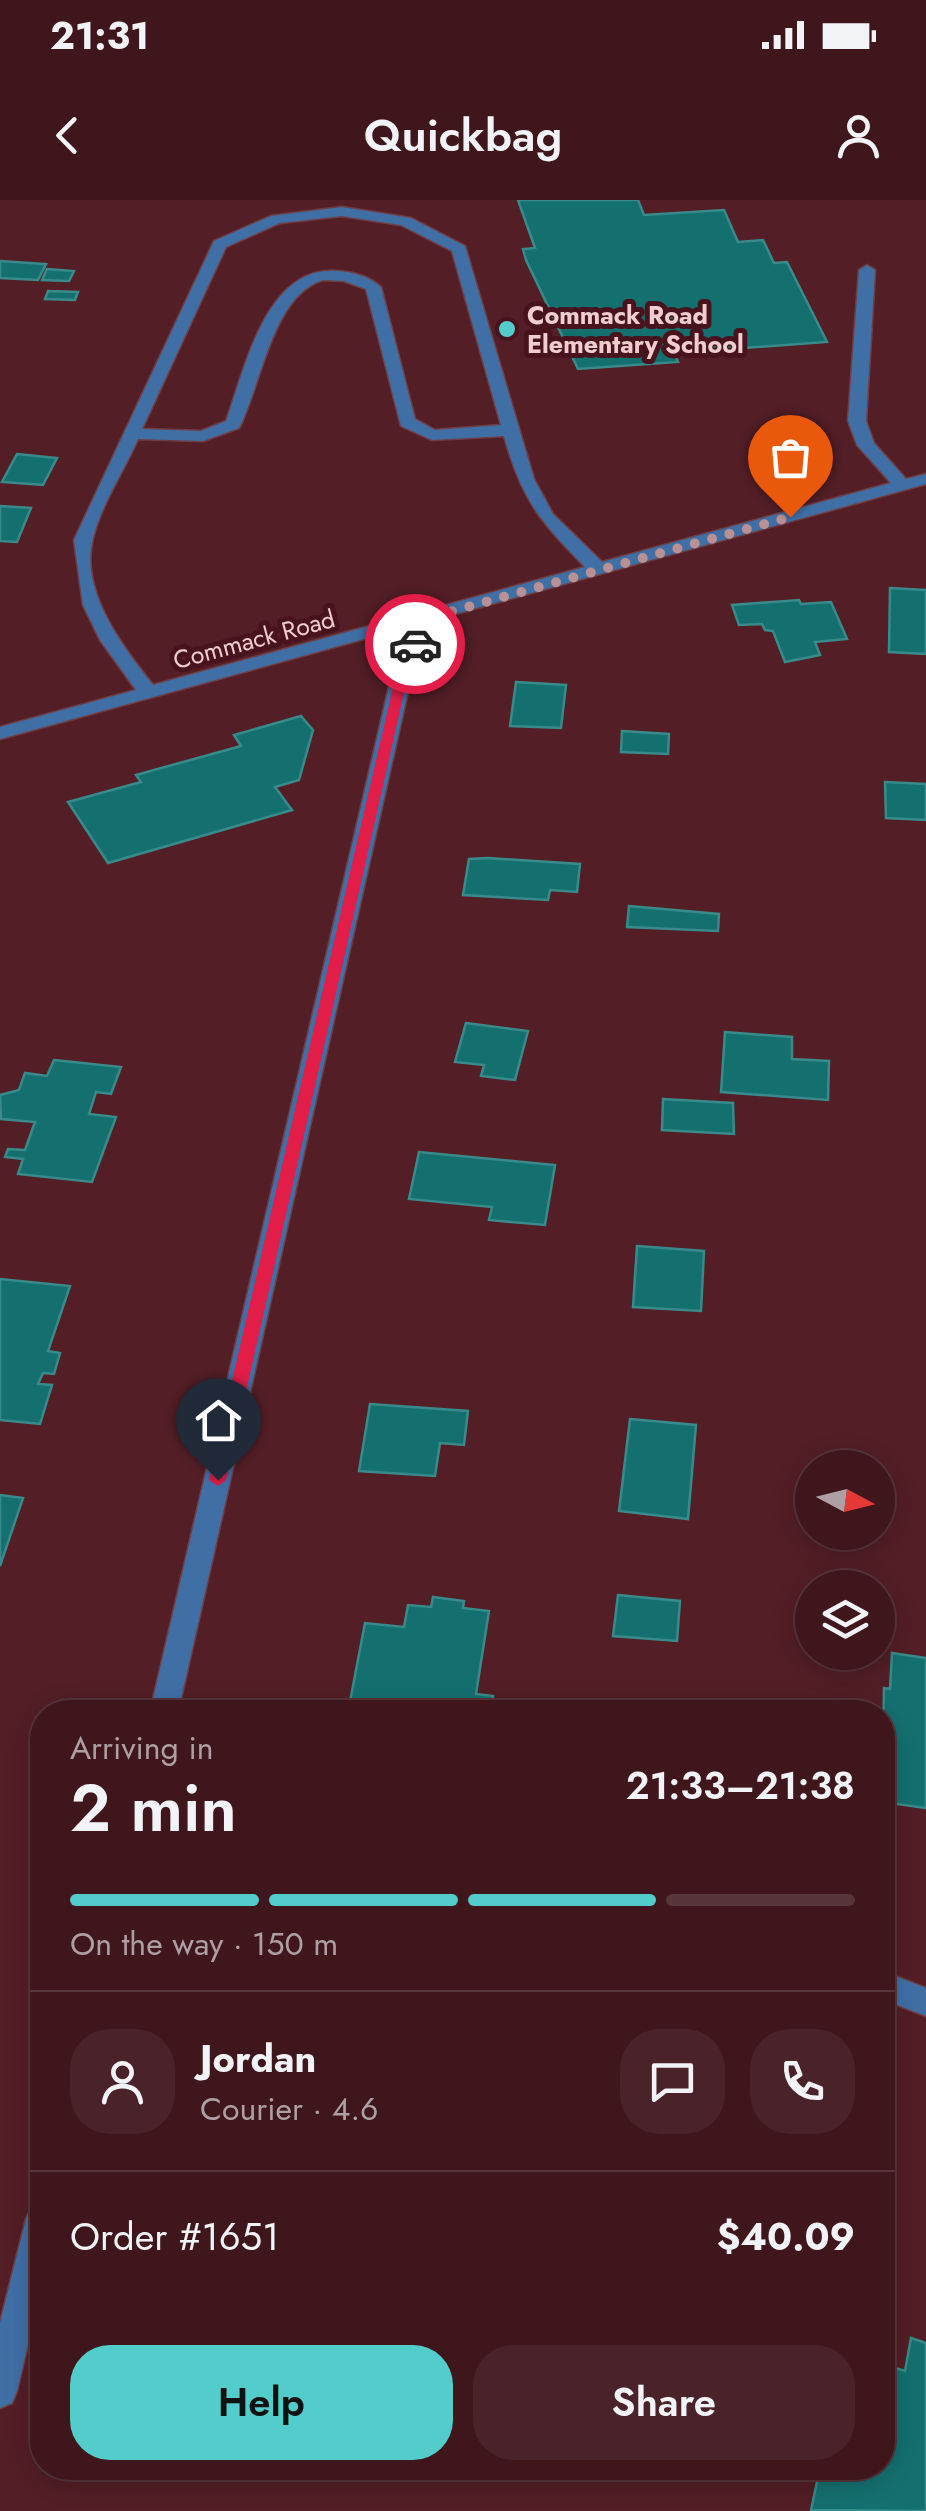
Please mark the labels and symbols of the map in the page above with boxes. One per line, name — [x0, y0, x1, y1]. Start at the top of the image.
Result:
place label: Commack Road Elementary School — [527, 297, 744, 362]
marker: Commack Road Elementary School — [496, 318, 518, 340]
pin — [748, 415, 833, 518]
courier — [365, 594, 465, 694]
street label: Commack Road — [169, 600, 339, 678]
pin — [176, 1378, 261, 1481]
north arrow — [795, 1450, 895, 1550]

